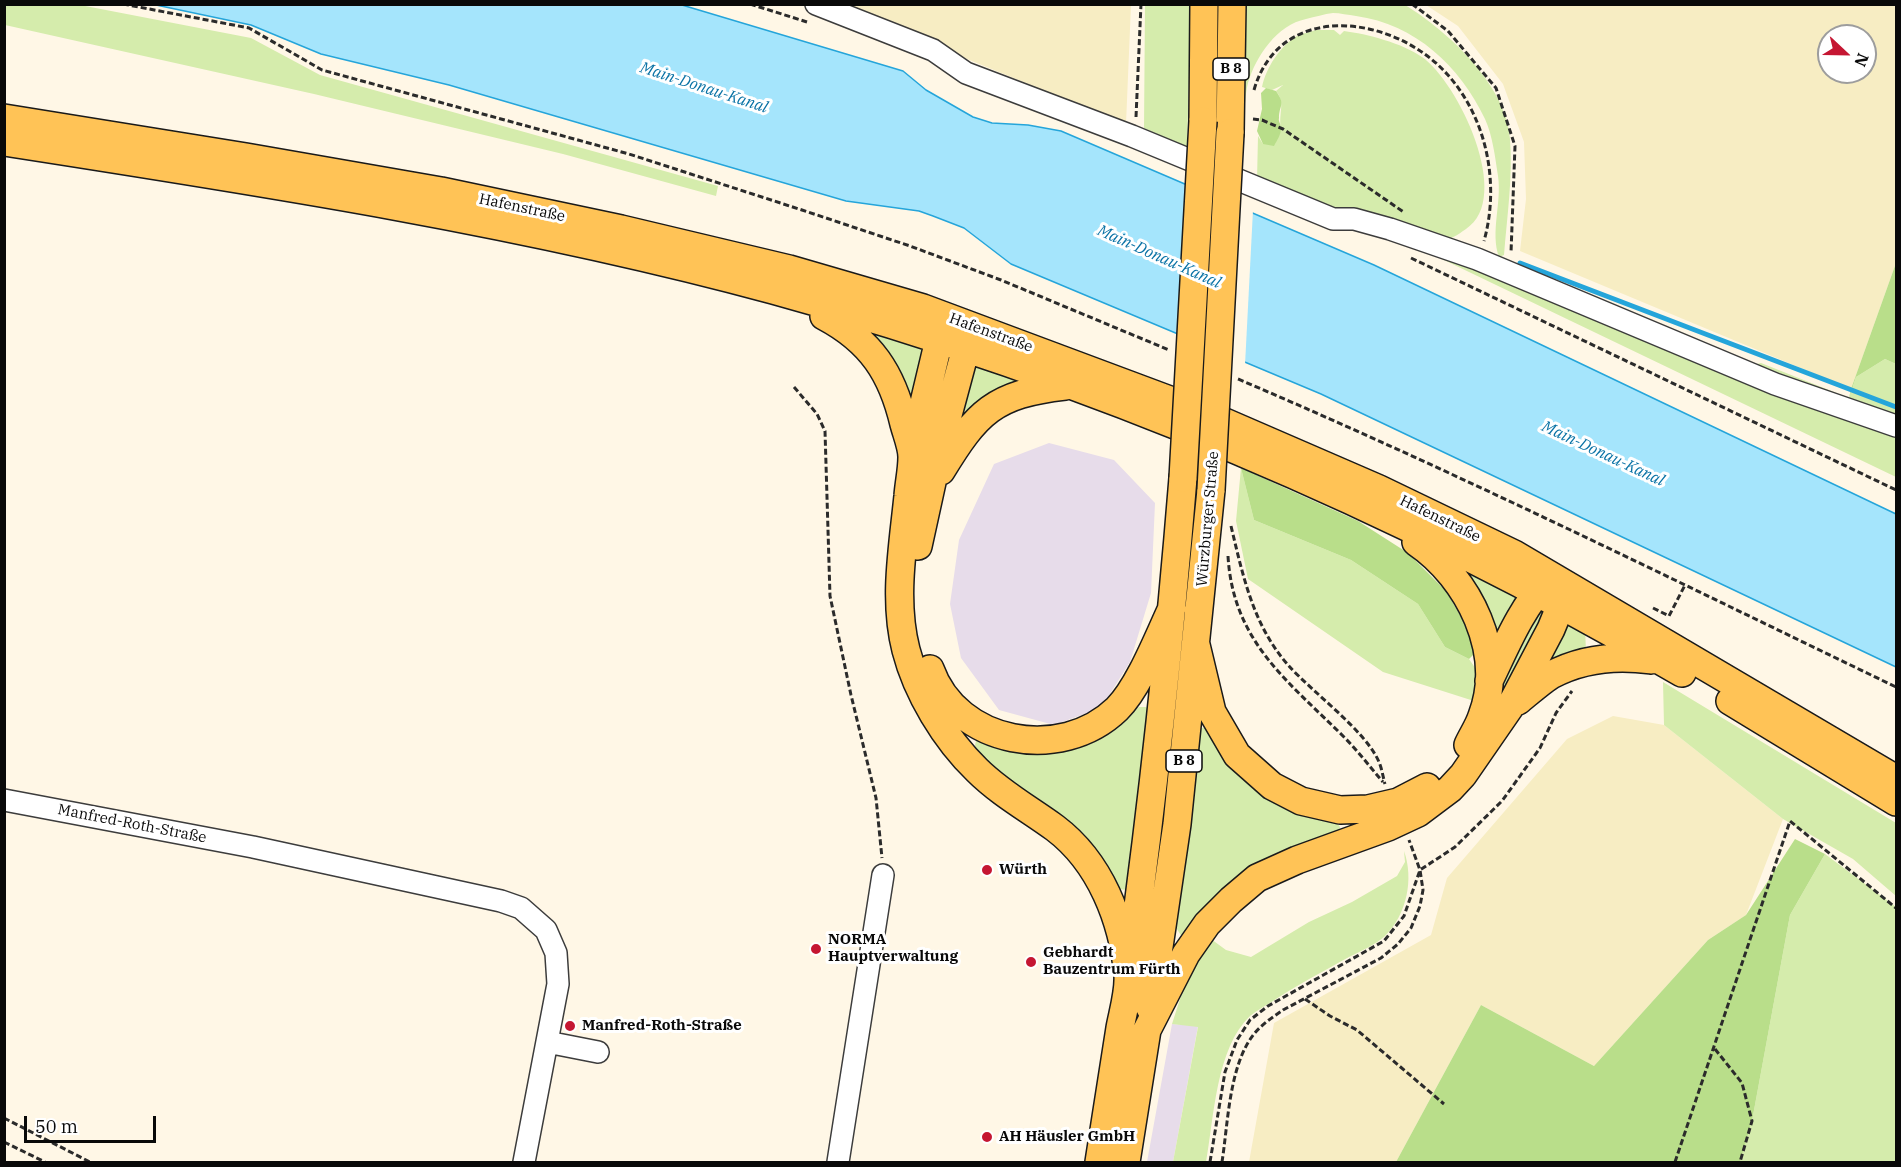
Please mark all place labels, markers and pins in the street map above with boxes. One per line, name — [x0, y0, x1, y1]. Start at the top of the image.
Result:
place label: Würth — [999, 861, 1047, 879]
marker: Würth — [980, 863, 994, 877]
place label: NORMA Hauptverwaltung — [828, 931, 958, 966]
marker: NORMA Hauptverwaltung — [809, 942, 823, 956]
place label: Gebhardt Bauzentrum Fürth — [1043, 944, 1181, 979]
marker: Gebhardt Bauzentrum Fürth — [1024, 955, 1038, 969]
place label: Manfred-Roth-Straße — [582, 1017, 742, 1035]
marker: Manfred-Roth-Straße — [563, 1019, 577, 1033]
place label: AH Häusler GmbH — [999, 1128, 1135, 1146]
marker: AH Häusler GmbH — [980, 1130, 994, 1144]

